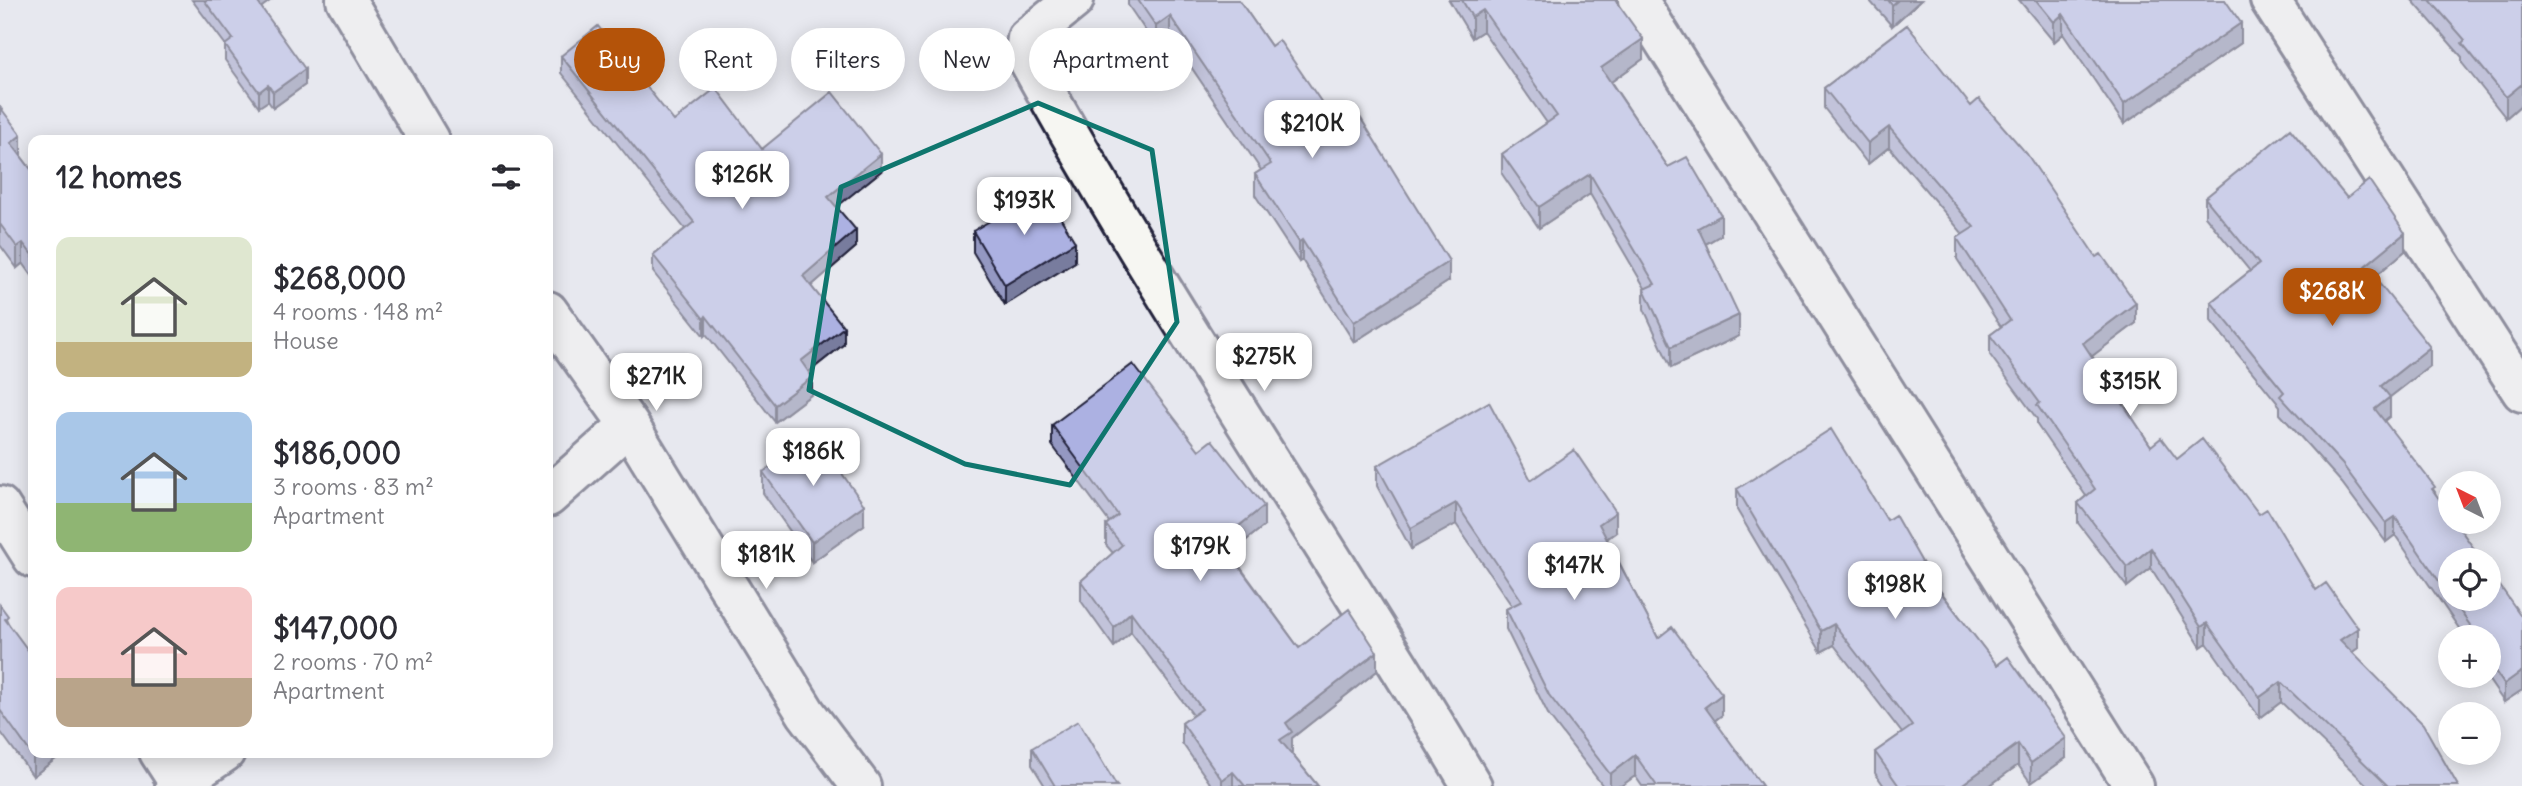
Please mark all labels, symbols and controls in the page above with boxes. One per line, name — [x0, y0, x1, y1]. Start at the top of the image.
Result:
chip: Buy — [574, 28, 665, 91]
chip: Rent — [679, 28, 777, 91]
chip: Filters — [791, 28, 905, 91]
chip: New — [919, 28, 1015, 91]
chip: Apartment — [1029, 28, 1193, 91]
pin: $210K — [1263, 100, 1361, 160]
text: $210K — [1280, 108, 1344, 137]
pin: $126K — [693, 152, 791, 211]
text: 12 homes — [56, 158, 182, 196]
icon: filters — [487, 158, 525, 196]
text: $126K — [711, 159, 773, 188]
pin: $193K — [975, 177, 1073, 237]
text: $193K — [993, 185, 1055, 214]
text: $268,000 — [273, 259, 406, 297]
icon: home — [112, 265, 196, 349]
pin: $268K — [2283, 268, 2381, 328]
text: $268K — [2299, 276, 2365, 305]
text: 4 rooms · 148 m² — [273, 297, 443, 326]
text: House — [273, 326, 339, 355]
pin: $275K — [1215, 334, 1313, 393]
text: $275K — [1232, 341, 1296, 370]
pin: $271K — [607, 354, 705, 413]
pin: $315K — [2081, 358, 2179, 418]
text: $271K — [626, 361, 686, 390]
text: $315K — [2099, 366, 2161, 395]
pin: $186K — [764, 428, 862, 488]
text: $186,000 — [273, 434, 401, 472]
text: $186K — [782, 436, 844, 465]
icon: home — [112, 440, 196, 524]
north arrow — [2438, 471, 2501, 534]
map controls — [2438, 471, 2501, 765]
text: 3 rooms · 83 m² — [273, 472, 434, 501]
text: Apartment — [273, 501, 385, 530]
pin: $179K — [1151, 524, 1249, 583]
text: $179K — [1170, 531, 1230, 560]
pin: $181K — [717, 532, 815, 591]
text: $181K — [737, 539, 795, 568]
pin: $147K — [1525, 542, 1623, 602]
button: locate — [2438, 548, 2501, 611]
text: $147K — [1544, 550, 1604, 579]
pin: $198K — [1846, 562, 1944, 621]
text: $198K — [1864, 569, 1926, 598]
text: $147,000 — [273, 609, 398, 647]
icon: home — [112, 615, 196, 699]
button: + — [2438, 625, 2501, 688]
text: 2 rooms · 70 m² — [273, 647, 433, 676]
text: Apartment — [273, 676, 385, 705]
button: − — [2438, 702, 2501, 765]

